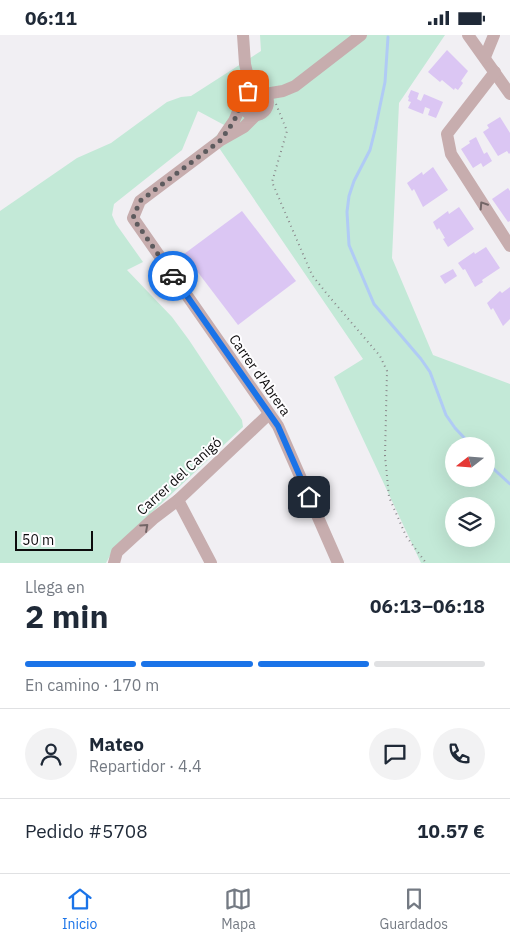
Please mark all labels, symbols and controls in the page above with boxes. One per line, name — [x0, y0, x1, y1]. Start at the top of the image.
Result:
text: 06:11 — [25, 6, 77, 30]
pin — [227, 70, 269, 112]
icon: bag — [234, 77, 262, 105]
one-way arrow — [480, 201, 490, 210]
courier — [148, 251, 198, 301]
icon: car — [159, 262, 187, 290]
street label: Carrer d'Abrera — [225, 331, 295, 420]
street label: Carrer del Canigó — [133, 433, 225, 519]
north arrow — [445, 437, 495, 487]
map controls — [445, 437, 495, 547]
pin — [288, 476, 330, 518]
icon: home — [295, 483, 323, 511]
button: layers — [445, 497, 495, 547]
one-way arrow — [139, 524, 148, 533]
scale bar — [15, 528, 92, 551]
text: 50 m — [22, 531, 54, 549]
text: Llega en — [25, 577, 85, 597]
text: 06:13–06:18 — [370, 594, 485, 618]
text: 2 min — [25, 595, 109, 637]
text: En camino · 170 m — [25, 675, 159, 695]
button: person — [25, 728, 77, 780]
button: chat — [369, 728, 421, 780]
button: phone — [433, 728, 485, 780]
text: Mateo — [89, 732, 144, 756]
text: Repartidor · 4.4 — [89, 756, 202, 776]
text: Pedido #5708 — [25, 819, 148, 843]
text: 10.57 € — [417, 819, 485, 843]
tab: Inicio — [62, 885, 97, 933]
tab: Mapa — [221, 885, 256, 933]
tab: Guardados — [379, 885, 448, 933]

